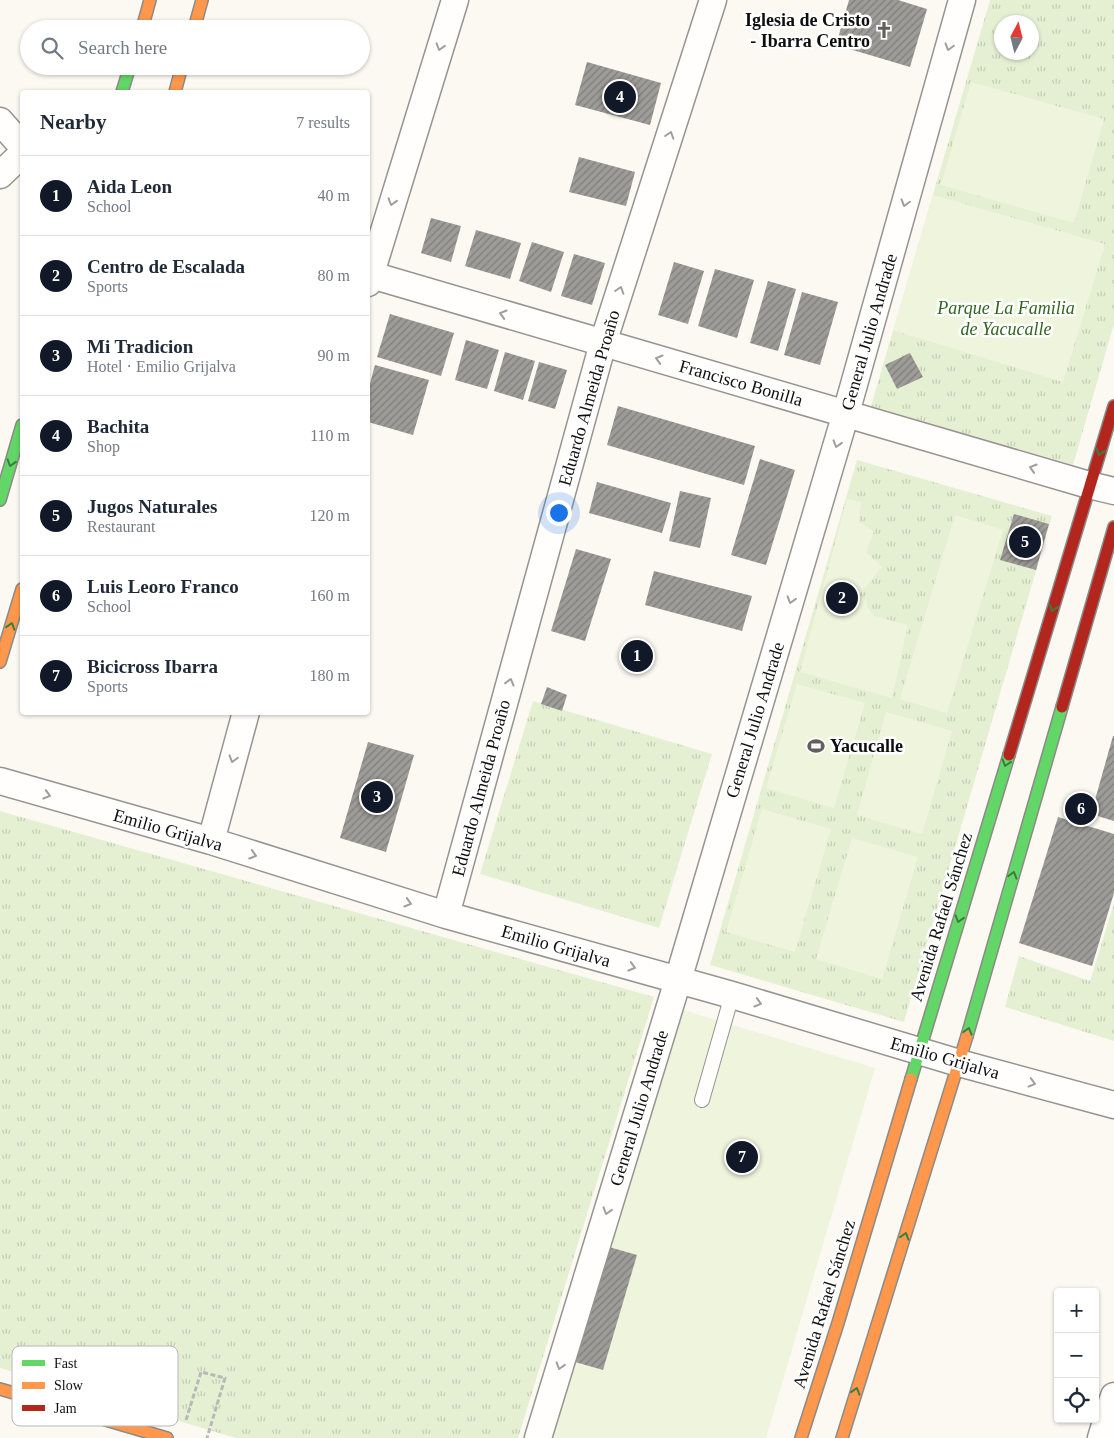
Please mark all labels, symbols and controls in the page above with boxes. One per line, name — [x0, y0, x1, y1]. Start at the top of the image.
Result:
place label: Iglesia de Cristo - Ibarra Centro — [745, 10, 870, 51]
north arrow — [994, 15, 1039, 60]
search box — [20, 20, 370, 75]
church icon: Iglesia de Cristo - Ibarra Centro — [874, 20, 894, 40]
icon: search — [38, 34, 66, 62]
text: Search here — [78, 37, 167, 58]
one-way arrow — [436, 42, 446, 50]
one-way arrow — [944, 42, 954, 51]
pin: 4 — [604, 78, 636, 116]
text: Nearby — [40, 110, 107, 134]
text: 7 results — [296, 114, 350, 131]
one-way arrow — [664, 132, 674, 140]
text: Aida Leon — [87, 176, 172, 197]
text: 1 — [52, 187, 60, 204]
text: 40 m — [318, 187, 350, 204]
one-way arrow — [388, 197, 398, 205]
text: School — [87, 198, 131, 215]
one-way arrow — [900, 199, 910, 207]
street label: General Julio Andrade — [837, 251, 901, 413]
text: Centro de Escalada — [87, 256, 245, 277]
text: 2 — [52, 267, 60, 284]
text: 80 m — [318, 267, 350, 284]
text: Sports — [87, 278, 128, 295]
one-way arrow — [614, 286, 624, 295]
park label: Parque La Familia de Yacucalle — [936, 298, 1075, 339]
street label: Eduardo Almeida Proaño — [554, 308, 624, 488]
one-way arrow — [499, 309, 508, 319]
text: Mi Tradicion — [87, 336, 193, 357]
text: 3 — [52, 347, 60, 364]
text: 90 m — [318, 347, 350, 364]
one-way arrow — [655, 355, 664, 365]
street label: Francisco Bonilla — [677, 356, 805, 410]
text: Hotel · Emilio Grijalva — [87, 358, 236, 375]
text: Bachita — [87, 416, 149, 437]
text: 4 — [52, 427, 60, 444]
text: 110 m — [310, 427, 350, 444]
text: Shop — [87, 438, 120, 455]
one-way arrow — [832, 439, 842, 448]
one-way arrow — [1096, 448, 1106, 456]
one-way arrow — [7, 458, 17, 466]
one-way arrow — [1030, 464, 1038, 474]
text: Jugos Naturales — [87, 496, 217, 517]
your location — [546, 500, 572, 526]
text: 5 — [52, 507, 60, 524]
text: 120 m — [310, 507, 350, 524]
text: Restaurant — [87, 518, 155, 535]
pin: 5 — [1009, 523, 1041, 561]
text: Luis Leoro Franco — [87, 576, 239, 597]
pin: 2 — [826, 579, 858, 617]
text: 6 — [52, 587, 60, 604]
text: 160 m — [310, 587, 350, 604]
one-way arrow — [786, 595, 796, 603]
text: School — [87, 598, 131, 615]
one-way arrow — [1048, 603, 1058, 611]
one-way arrow — [6, 622, 16, 630]
pin: 1 — [621, 637, 653, 675]
street label: General Julio Andrade — [722, 640, 788, 800]
text: Bicicross Ibarra — [87, 656, 218, 677]
text: 7 — [52, 667, 60, 684]
text: 180 m — [310, 667, 350, 684]
text: Sports — [87, 678, 128, 695]
one-way arrow — [504, 678, 515, 687]
street label: Eduardo Almeida Proaño — [448, 698, 514, 878]
sports icon: Yacucalle — [806, 736, 826, 756]
place label: Yacucalle — [830, 736, 903, 756]
one-way arrow — [228, 755, 239, 764]
one-way arrow — [1001, 759, 1011, 767]
pin: 3 — [361, 778, 393, 816]
one-way arrow — [42, 789, 50, 799]
pin: 6 — [1065, 790, 1097, 828]
street label: Emilio Grijalva — [111, 805, 225, 855]
street label: Avenida Rafael Sánchez — [906, 830, 976, 1004]
one-way arrow — [249, 849, 257, 859]
one-way arrow — [1008, 871, 1018, 879]
one-way arrow — [404, 898, 412, 908]
one-way arrow — [954, 914, 964, 922]
street label: Emilio Grijalva — [499, 921, 613, 971]
one-way arrow — [627, 962, 635, 972]
one-way arrow — [754, 997, 762, 1007]
one-way arrow — [962, 1026, 973, 1035]
street label: General Julio Andrade — [606, 1028, 672, 1188]
street label: Emilio Grijalva — [888, 1033, 1002, 1083]
one-way arrow — [1027, 1077, 1035, 1087]
pin: 7 — [726, 1138, 758, 1176]
one-way arrow — [603, 1206, 613, 1215]
street label: Avenida Rafael Sánchez — [789, 1217, 859, 1391]
one-way arrow — [899, 1233, 909, 1241]
map controls — [1054, 1288, 1099, 1423]
button: + — [1054, 1288, 1099, 1333]
button: − — [1054, 1333, 1099, 1378]
legend — [12, 1346, 178, 1426]
text: Fast — [54, 1356, 77, 1371]
one-way arrow — [555, 1362, 565, 1370]
text: Slow — [54, 1378, 84, 1393]
button: locate — [1054, 1378, 1099, 1423]
one-way arrow — [851, 1388, 861, 1396]
text: Jam — [54, 1401, 77, 1416]

